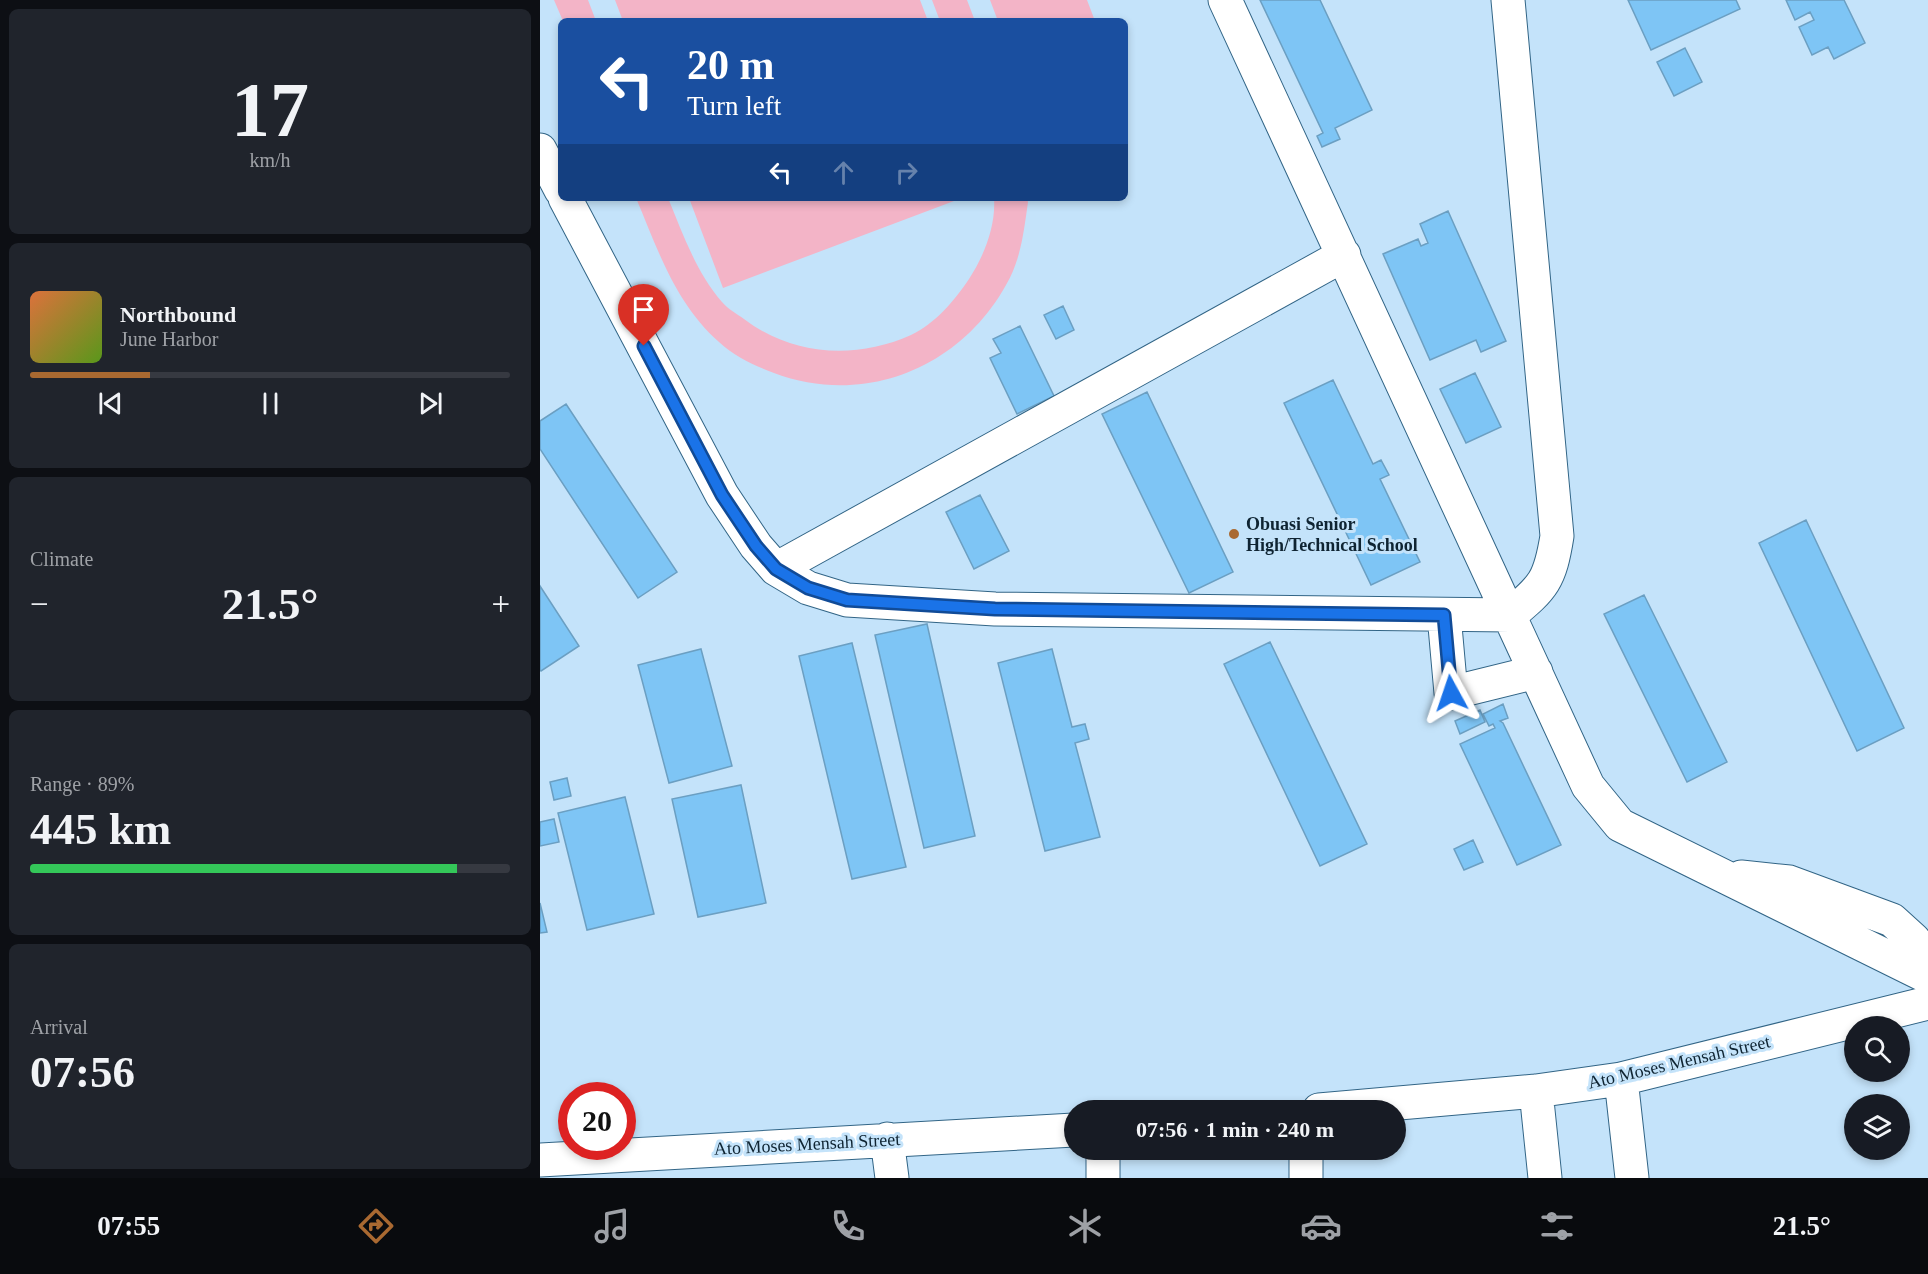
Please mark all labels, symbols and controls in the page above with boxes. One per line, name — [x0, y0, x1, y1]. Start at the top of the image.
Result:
icon: left — [588, 42, 666, 120]
text: 20 m — [687, 42, 775, 88]
text: 17 — [231, 66, 309, 153]
text: Turn left — [687, 91, 781, 121]
text: km/h — [249, 149, 291, 171]
icon: left — [764, 156, 797, 189]
icon: ahead — [827, 156, 860, 189]
icon: right — [890, 156, 923, 189]
pin — [618, 284, 669, 346]
icon: arrive — [627, 293, 660, 326]
text: Northbound — [120, 302, 236, 327]
text: June Harbor — [120, 328, 218, 350]
icon: previous — [94, 387, 127, 420]
icon: pause — [254, 387, 287, 420]
icon: next — [414, 387, 447, 420]
place label: Obuasi Senior High/Technical School — [1246, 514, 1418, 555]
marker: Obuasi Senior High/Technical School — [1227, 527, 1241, 541]
text: Climate — [30, 548, 93, 570]
text: 21.5° — [222, 579, 318, 629]
text: − — [30, 586, 49, 622]
text: + — [491, 586, 510, 622]
position arrow — [1419, 661, 1483, 725]
text: Range · 89% — [30, 773, 134, 795]
text: 445 km — [30, 804, 171, 854]
text: Arrival — [30, 1016, 88, 1038]
map controls — [1844, 1016, 1910, 1160]
button: search — [1844, 1016, 1910, 1082]
street label: Ato Moses Mensah Street — [1586, 1031, 1772, 1093]
text: 07:56 — [30, 1047, 135, 1097]
speed limit sign: 20 — [558, 1082, 636, 1160]
button: layers — [1844, 1094, 1910, 1160]
text: 07:56 · 1 min · 240 m — [1136, 1117, 1334, 1142]
street label: Ato Moses Mensah Street — [713, 1129, 901, 1159]
icon: directions — [355, 1205, 397, 1247]
icon: music — [591, 1205, 633, 1247]
icon: phone — [827, 1205, 869, 1247]
icon: climate — [1064, 1205, 1106, 1247]
icon: car — [1300, 1205, 1342, 1247]
icon: filters — [1536, 1205, 1578, 1247]
text: 07:55 — [97, 1211, 160, 1241]
text: 21.5° — [1773, 1211, 1831, 1241]

